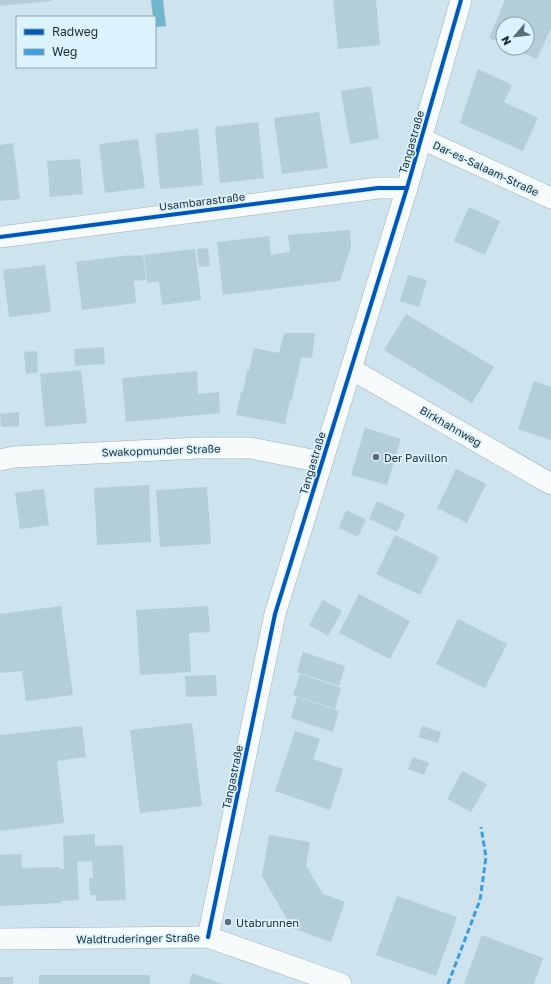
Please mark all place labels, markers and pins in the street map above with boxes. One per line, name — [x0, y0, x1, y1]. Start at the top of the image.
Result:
place label: Der Pavillon — [384, 451, 448, 464]
marker: Der Pavillon — [371, 452, 381, 462]
place label: Utabrunnen — [236, 916, 299, 929]
marker: Utabrunnen — [223, 917, 233, 927]

